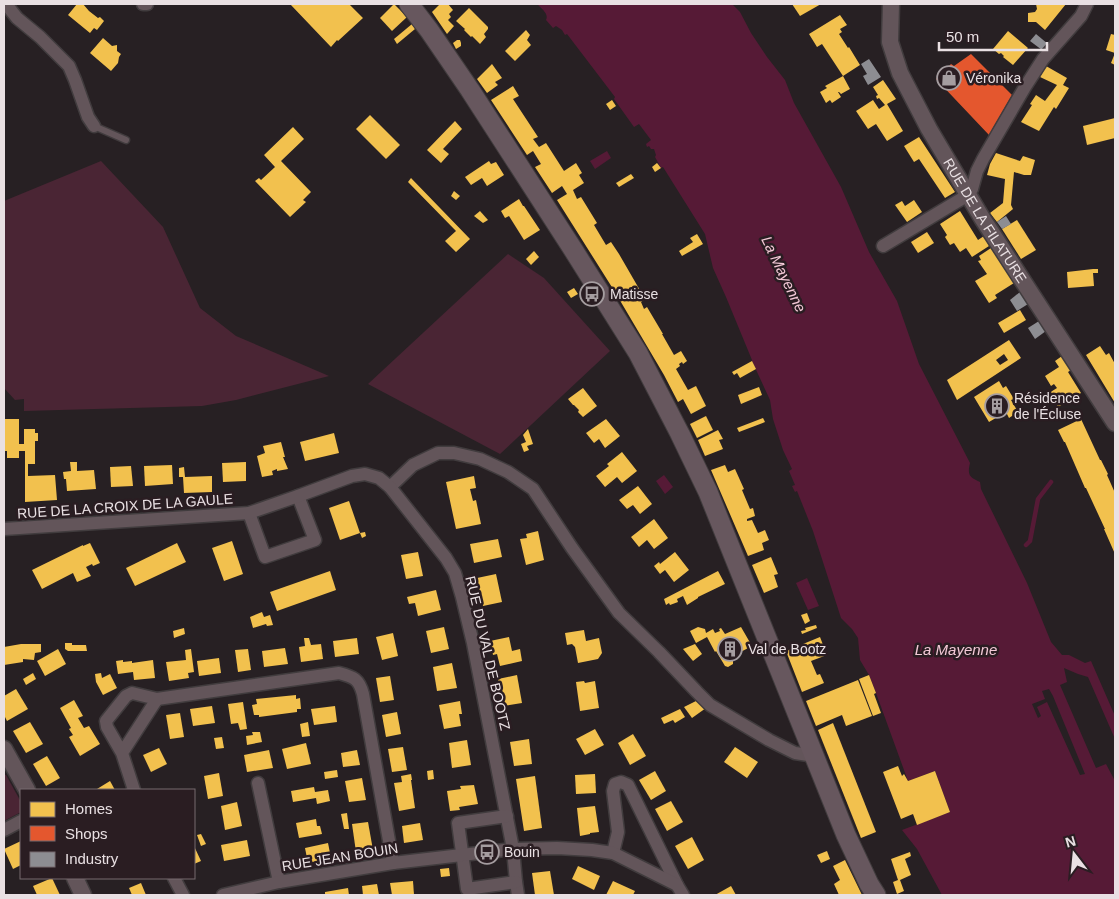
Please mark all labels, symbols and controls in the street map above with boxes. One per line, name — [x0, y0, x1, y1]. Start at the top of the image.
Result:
scale bar — [939, 20, 1046, 52]
text: 50 m — [946, 28, 979, 45]
shop icon: Véronika — [936, 65, 962, 91]
place label: Véronika — [966, 70, 1021, 86]
street label: RUE DE LA FILATURE — [940, 155, 1030, 286]
water label: La Mayenne — [758, 233, 810, 315]
bus stop icon: Matisse — [579, 281, 605, 307]
place label: Matisse — [610, 286, 658, 302]
place label: Résidence de l'Écluse — [1014, 390, 1081, 422]
building icon: Résidence de l'Écluse — [984, 393, 1010, 419]
street label: RUE DE LA CROIX DE LA GAULE — [17, 490, 233, 522]
street label: RUE DU VAL DE BOOTZ — [462, 574, 514, 732]
building icon: Val de Bootz — [717, 636, 743, 662]
place label: Val de Bootz — [748, 641, 826, 657]
water label: La Mayenne — [915, 641, 997, 658]
legend — [20, 789, 195, 879]
text: Homes — [65, 800, 113, 817]
text: Shops — [65, 825, 108, 842]
north arrow — [1049, 829, 1099, 879]
text: N — [1063, 832, 1077, 851]
bus stop icon: Bouin — [474, 839, 500, 865]
street label: RUE JEAN BOUIN — [281, 840, 399, 874]
place label: Bouin — [504, 844, 540, 860]
text: Industry — [65, 850, 119, 867]

